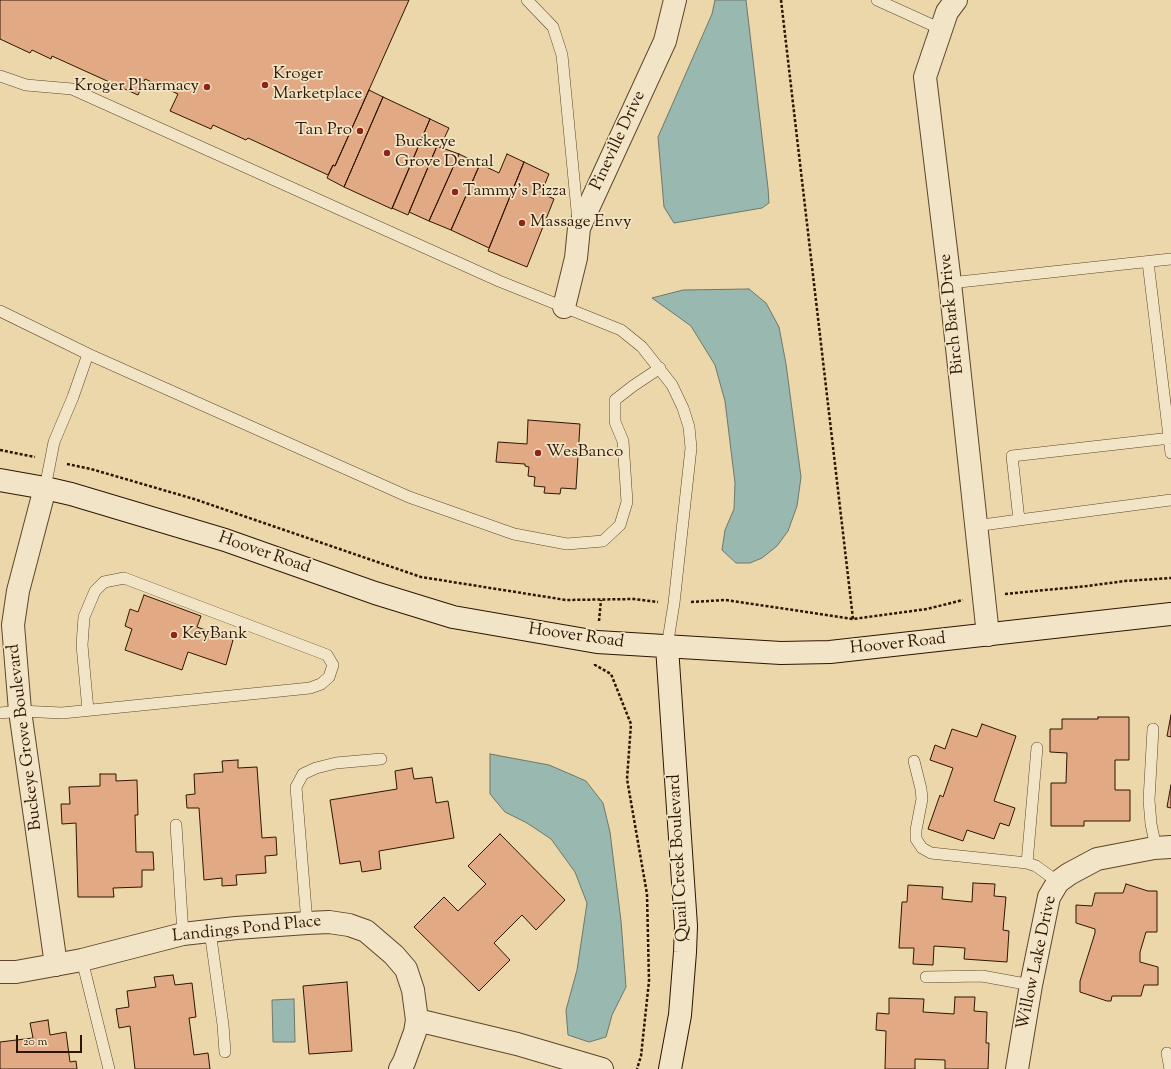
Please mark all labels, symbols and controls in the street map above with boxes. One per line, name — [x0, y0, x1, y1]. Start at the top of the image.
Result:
place label: Kroger Marketplace — [273, 65, 362, 105]
place label: Kroger Pharmacy — [74, 77, 199, 97]
marker: Kroger Marketplace — [260, 80, 270, 90]
marker: Kroger Pharmacy — [202, 82, 212, 92]
street label: Pineville Drive — [587, 88, 651, 194]
place label: Tan Pro — [295, 121, 352, 141]
marker: Tan Pro — [355, 126, 365, 136]
place label: Buckeye Grove Dental — [395, 133, 494, 173]
marker: Buckeye Grove Dental — [382, 148, 392, 158]
place label: Tammy's Pizza — [463, 182, 567, 202]
marker: Tammy's Pizza — [450, 187, 460, 197]
place label: Massage Envy — [530, 213, 631, 233]
marker: Massage Envy — [517, 218, 527, 228]
street label: Birch Bark Drive — [937, 253, 969, 375]
place label: WesBanco — [546, 443, 623, 463]
marker: WesBanco — [533, 448, 543, 458]
street label: Hoover Road — [215, 529, 313, 579]
street label: Hoover Road — [527, 620, 625, 654]
place label: KeyBank — [182, 625, 248, 645]
marker: KeyBank — [169, 630, 179, 640]
street label: Hoover Road — [849, 630, 947, 660]
street label: Buckeye Grove Boulevard — [4, 642, 48, 832]
street label: Quail Creek Boulevard — [665, 774, 695, 942]
street label: Willow Lake Drive — [1014, 894, 1062, 1032]
street label: Landings Pond Place — [172, 912, 322, 948]
scale bar — [18, 1027, 84, 1053]
text: 20 m — [23, 1033, 47, 1051]

